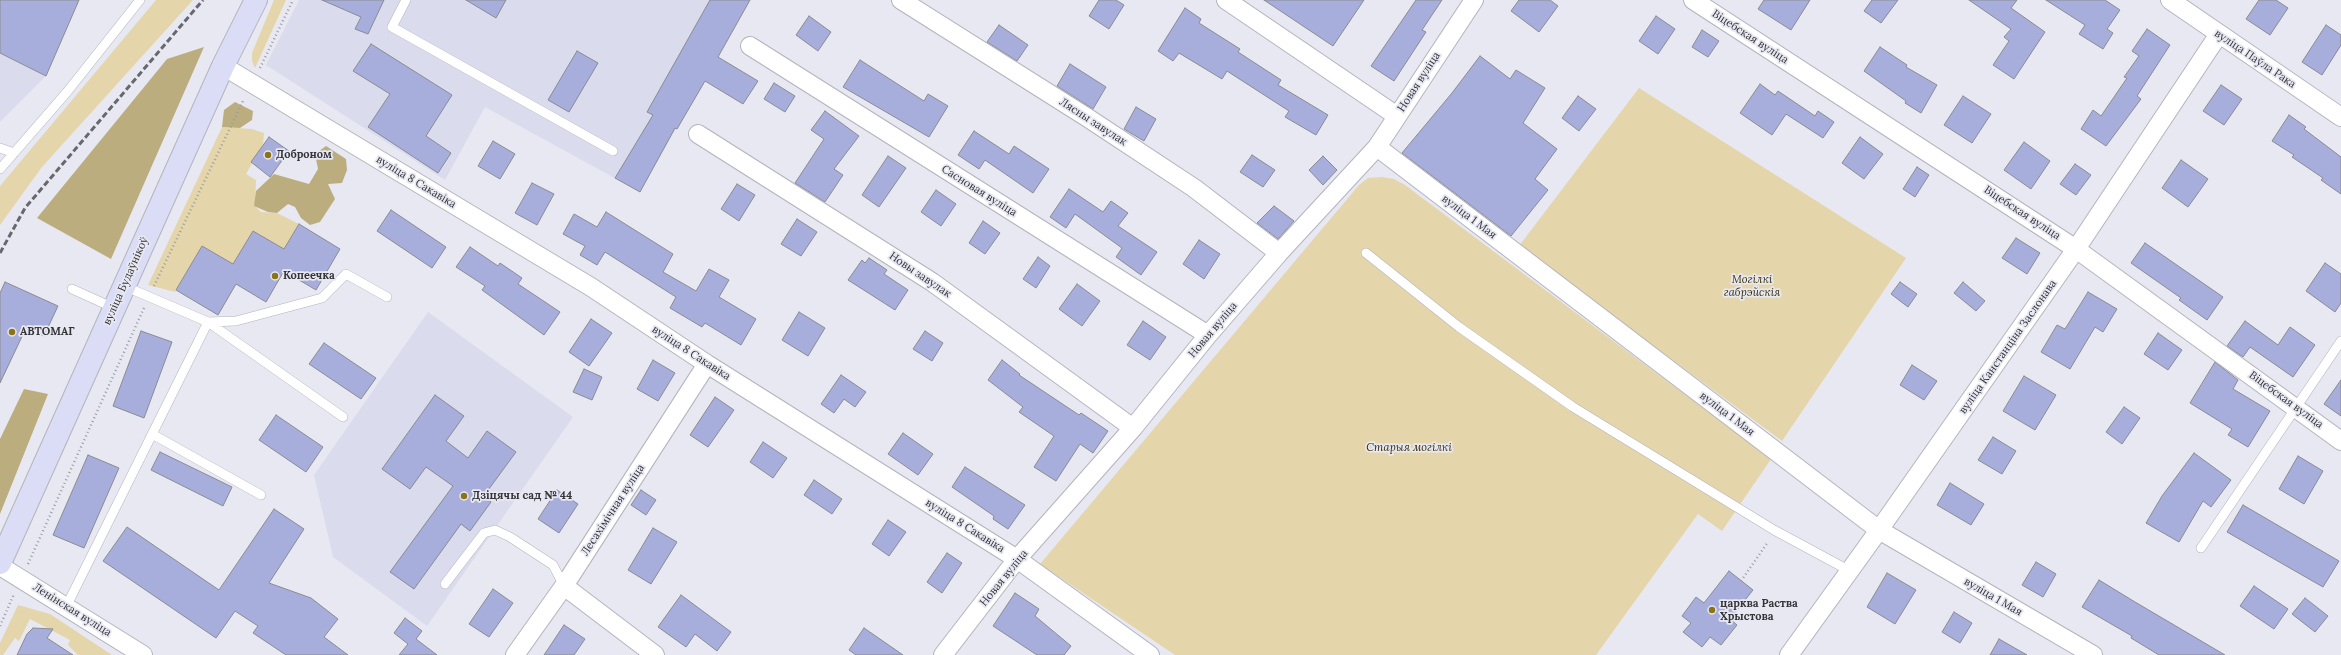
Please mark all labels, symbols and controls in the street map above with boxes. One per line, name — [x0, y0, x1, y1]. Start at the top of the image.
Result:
street label: Віцебская вуліца — [1709, 7, 1791, 67]
street label: вуліца Паўла Рака — [2212, 27, 2298, 91]
street label: Новая вуліца — [1395, 50, 1443, 114]
street label: Лясны завулак — [1057, 95, 1129, 149]
place label: Доброном — [276, 148, 332, 162]
marker: Доброном — [263, 150, 273, 160]
street label: вуліца 8 Сакавіка — [374, 153, 458, 211]
street label: Сасновая вуліца — [939, 163, 1019, 219]
street label: Віцебская вуліца — [1981, 183, 2063, 243]
street label: вуліца 1 Мая — [1439, 192, 1499, 242]
street label: вуліца Будаўнікоў — [101, 235, 151, 327]
street label: Новы завулак — [886, 249, 954, 301]
place label: Копеечка — [283, 269, 335, 283]
marker: Копеечка — [270, 271, 280, 281]
park label: Могілкі габрэйскія — [1724, 273, 1780, 299]
street label: вуліца Канстанціна Заслонава — [1957, 277, 2059, 417]
street label: Новая вуліца — [1186, 299, 1240, 361]
street label: вуліца 8 Сакавіка — [649, 323, 733, 383]
place label: АВТОМАГ — [20, 325, 75, 339]
marker: АВТОМАГ — [7, 327, 17, 337]
street label: Віцебская вуліца — [2246, 369, 2326, 431]
street label: вуліца 1 Мая — [1697, 389, 1757, 439]
park label: Старыя могілкі — [1366, 441, 1452, 455]
street label: Лесахімічная вуліца — [579, 462, 647, 558]
place label: Дзіцячы сад № 44 — [472, 489, 572, 503]
marker: Дзіцячы сад № 44 — [459, 491, 469, 501]
street label: вуліца 8 Сакавіка — [923, 496, 1007, 556]
street label: Новая вуліца — [977, 547, 1031, 609]
street label: вуліца 1 Мая — [1962, 575, 2024, 619]
street label: Ленінская вуліца — [30, 581, 114, 639]
place label: царква Раства Хрыстова — [1720, 597, 1798, 623]
marker: царква Раства Хрыстова — [1707, 605, 1717, 615]

